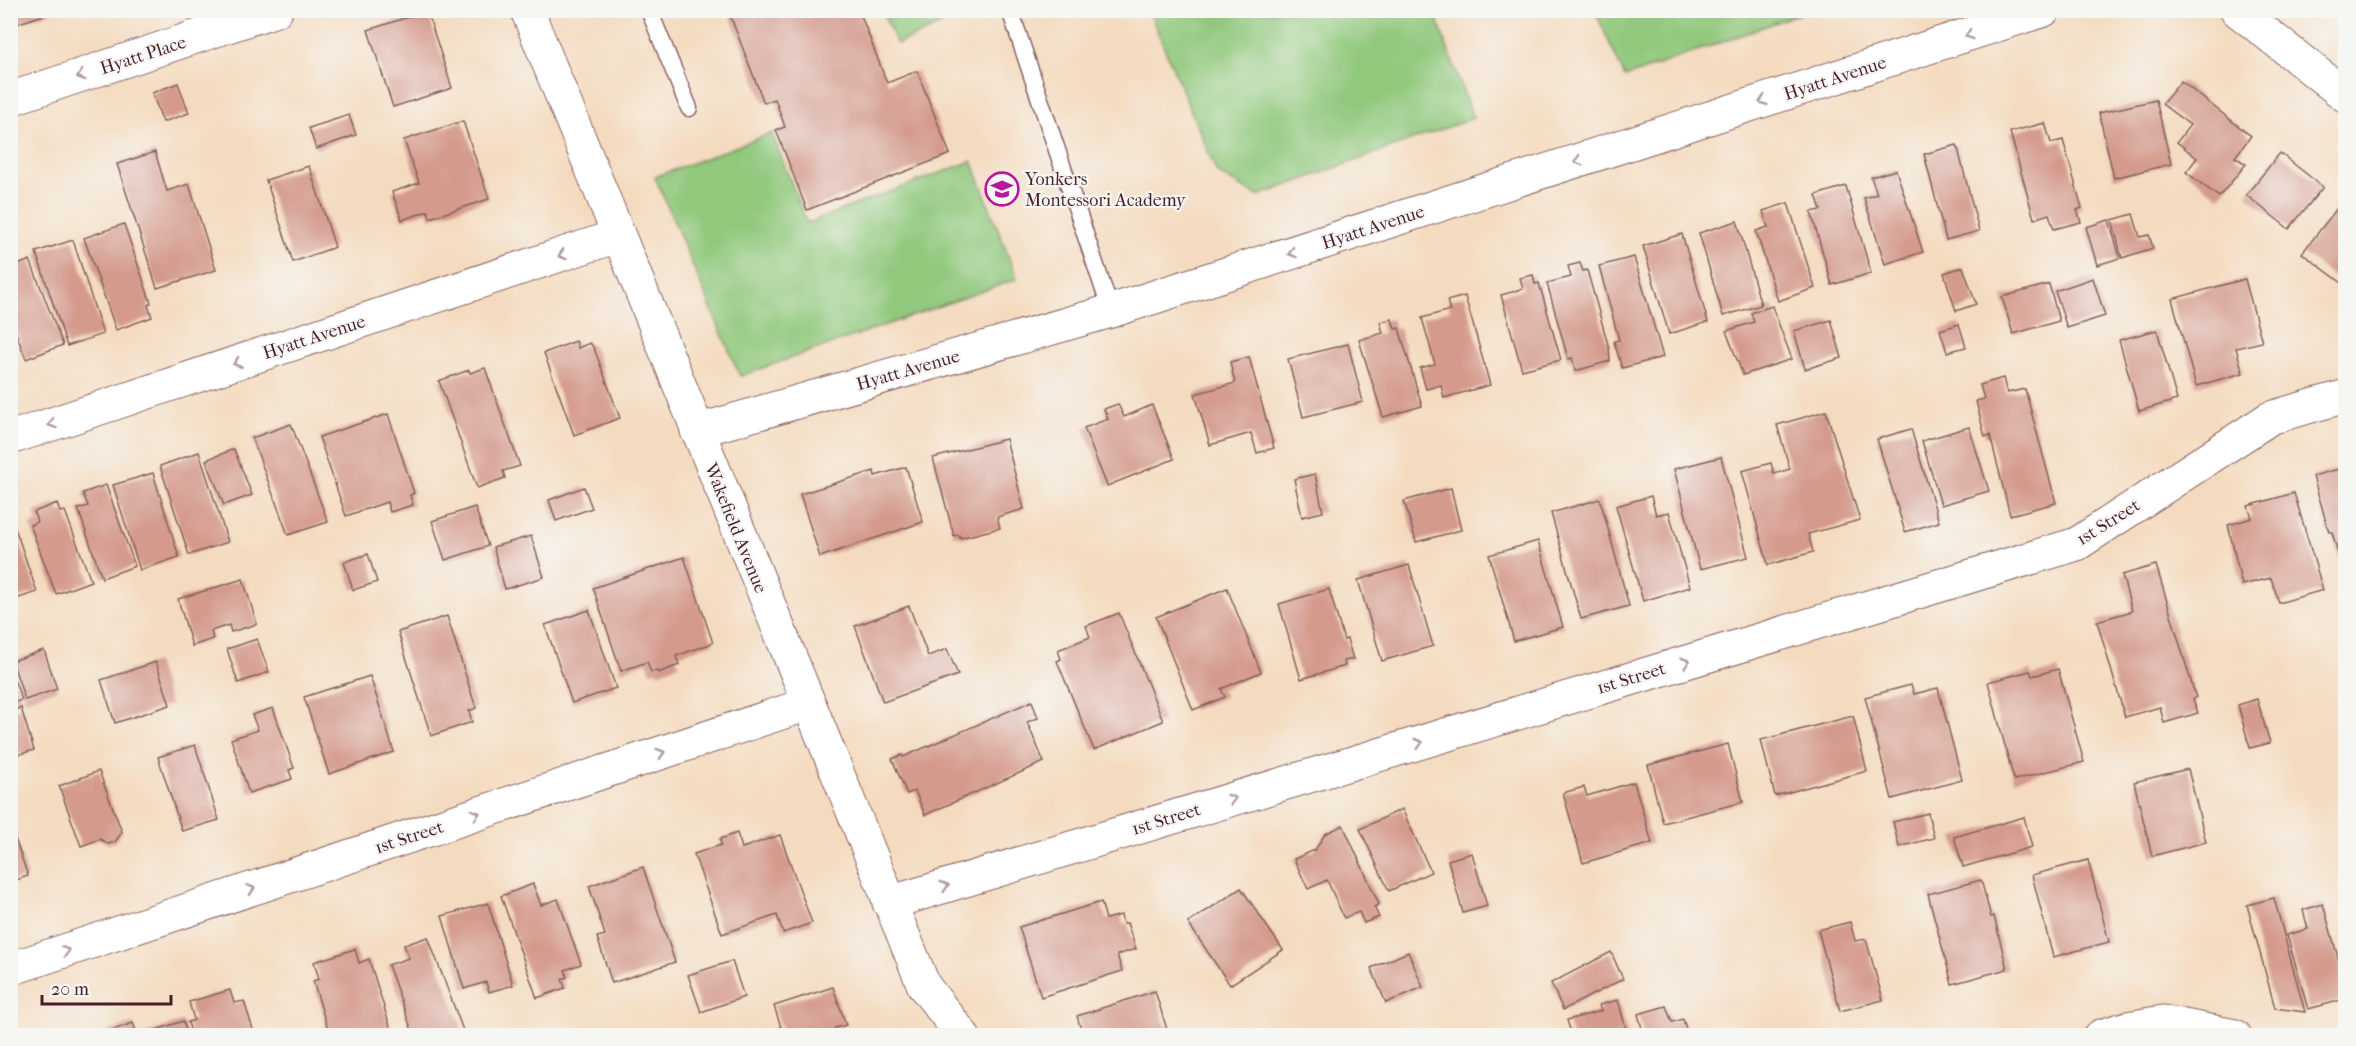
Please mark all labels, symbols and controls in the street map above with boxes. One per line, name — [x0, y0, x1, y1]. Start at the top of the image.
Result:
one-way arrow — [1964, 28, 1975, 40]
street label: Hyatt Place — [97, 32, 189, 79]
street label: Hyatt Avenue — [1781, 52, 1889, 105]
one-way arrow — [76, 68, 87, 81]
one-way arrow — [1758, 94, 1769, 106]
one-way arrow — [1573, 154, 1583, 166]
place label: Yonkers Montessori Academy — [1024, 169, 1187, 211]
school or university icon: Yonkers Montessori Academy — [984, 171, 1020, 207]
street label: Hyatt Avenue — [1319, 201, 1427, 254]
one-way arrow — [1287, 246, 1298, 258]
one-way arrow — [557, 248, 568, 260]
street label: Hyatt Avenue — [260, 311, 368, 364]
street label: Hyatt Avenue — [854, 346, 962, 395]
one-way arrow — [232, 356, 243, 368]
one-way arrow — [47, 417, 58, 430]
street label: Wakefield Avenue — [700, 459, 771, 596]
street label: 1st Street — [2073, 494, 2144, 550]
one-way arrow — [1680, 657, 1691, 669]
street label: 1st Street — [1594, 658, 1669, 699]
one-way arrow — [1413, 737, 1424, 750]
one-way arrow — [655, 747, 666, 760]
one-way arrow — [1226, 794, 1237, 806]
street label: 1st Street — [1129, 799, 1204, 840]
one-way arrow — [470, 809, 481, 822]
street label: 1st Street — [372, 816, 447, 858]
one-way arrow — [939, 881, 950, 893]
one-way arrow — [245, 884, 256, 897]
one-way arrow — [60, 946, 71, 958]
scale bar — [42, 968, 171, 1006]
text: 20 m — [51, 979, 89, 1000]

